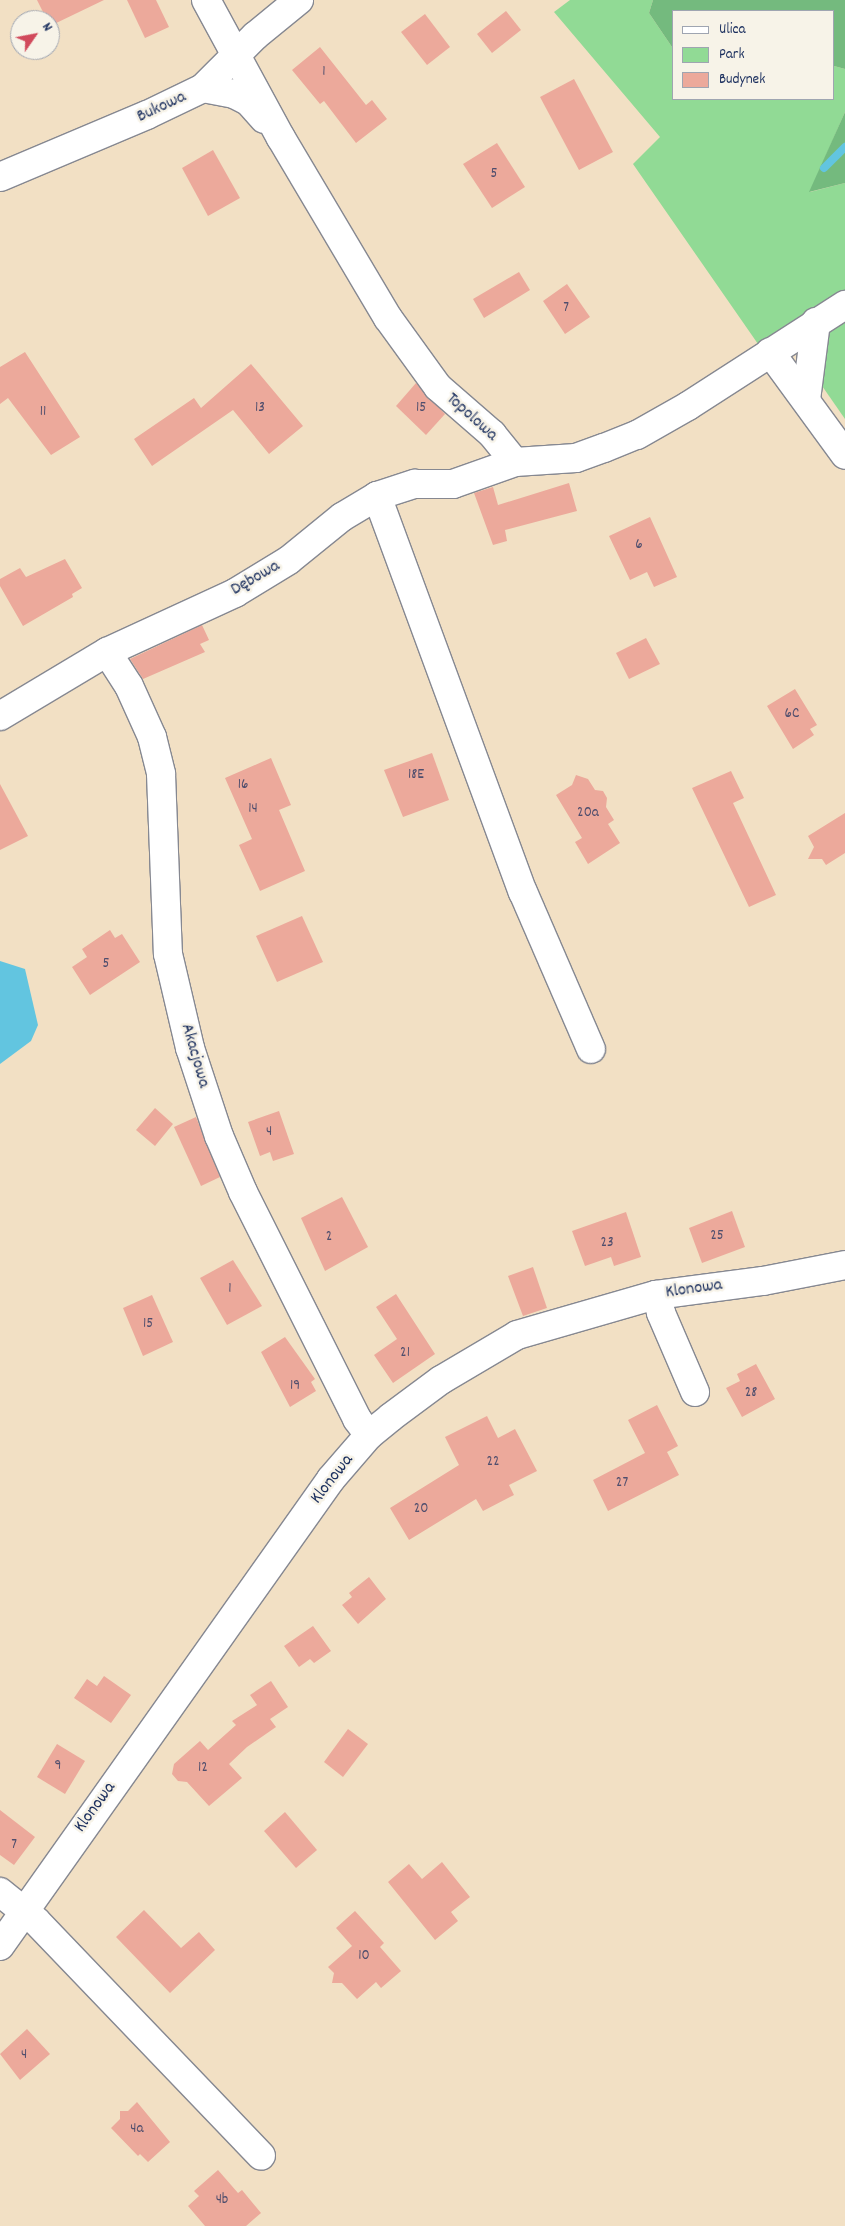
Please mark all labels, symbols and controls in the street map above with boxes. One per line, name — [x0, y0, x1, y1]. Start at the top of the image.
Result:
north arrow — [10, 10, 60, 60]
legend — [672, 10, 835, 100]
text: N — [36, 19, 57, 36]
text: Ulica — [719, 19, 746, 41]
text: Park — [719, 44, 745, 66]
house number: 1 — [322, 64, 326, 82]
text: Budynek — [719, 69, 765, 91]
street label: Bukowa — [134, 87, 190, 129]
house number: 5 — [491, 166, 497, 184]
house number: 7 — [563, 300, 569, 318]
street label: Topolowa — [441, 389, 501, 447]
house number: 13 — [255, 400, 265, 418]
house number: 15 — [416, 400, 426, 418]
house number: 11 — [40, 404, 46, 422]
house number: 6 — [635, 537, 643, 555]
street label: Dębowa — [228, 556, 284, 602]
house number: 6C — [785, 706, 799, 724]
house number: 18E — [408, 767, 424, 785]
house number: 16 — [238, 777, 248, 795]
house number: 14 — [248, 801, 258, 819]
house number: 20a — [577, 805, 599, 823]
house number: 5 — [103, 956, 109, 974]
street label: Akacjowa — [175, 1021, 213, 1091]
house number: 4 — [266, 1124, 272, 1142]
house number: 25 — [710, 1228, 724, 1246]
house number: 2 — [326, 1229, 332, 1247]
house number: 23 — [600, 1235, 614, 1253]
street label: Klonowa — [664, 1275, 724, 1305]
house number: 1 — [228, 1281, 232, 1299]
house number: 15 — [143, 1316, 153, 1334]
house number: 21 — [400, 1345, 410, 1363]
house number: 19 — [290, 1378, 300, 1396]
house number: 28 — [745, 1385, 757, 1403]
street label: Klonowa — [307, 1451, 359, 1509]
house number: 22 — [486, 1454, 500, 1472]
house number: 27 — [616, 1475, 628, 1493]
house number: 20 — [414, 1501, 428, 1519]
house number: 9 — [55, 1758, 61, 1776]
house number: 12 — [198, 1760, 208, 1778]
street label: Klonowa — [71, 1779, 121, 1837]
house number: 7 — [11, 1837, 17, 1855]
house number: 10 — [358, 1948, 370, 1966]
house number: 4 — [21, 2047, 27, 2065]
house number: 4a — [130, 2121, 144, 2139]
house number: 4b — [216, 2192, 228, 2210]

